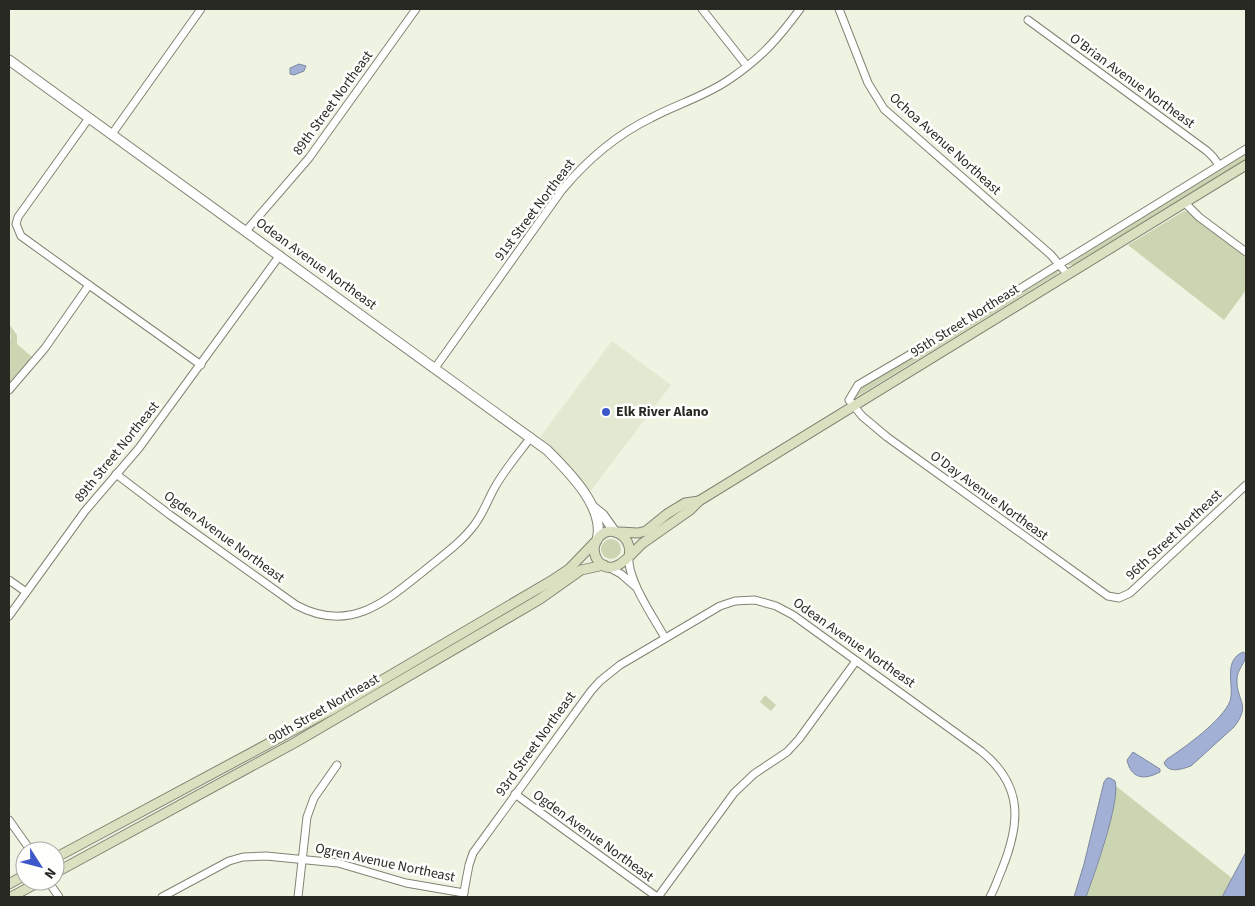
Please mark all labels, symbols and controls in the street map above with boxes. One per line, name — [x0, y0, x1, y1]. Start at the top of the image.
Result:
street label: O'Brian Avenue Northeast — [1065, 29, 1199, 134]
street label: 89th Street Northeast — [288, 46, 378, 159]
street label: Ochoa Avenue Northeast — [885, 88, 1006, 200]
street label: 91st Street Northeast — [490, 155, 580, 265]
street label: Odean Avenue Northeast — [251, 213, 381, 315]
street label: 95th Street Northeast — [907, 279, 1023, 363]
street label: 89th Street Northeast — [70, 397, 164, 507]
place label: Elk River Alano — [616, 402, 709, 422]
marker: Elk River Alano — [600, 406, 612, 418]
street label: O'Day Avenue Northeast — [926, 446, 1052, 546]
street label: 96th Street Northeast — [1121, 485, 1227, 585]
street label: Ogden Avenue Northeast — [159, 486, 289, 588]
street label: Odean Avenue Northeast — [789, 593, 919, 693]
street label: 90th Street Northeast — [265, 669, 383, 749]
street label: 93rd Street Northeast — [491, 687, 581, 800]
street label: Ogden Avenue Northeast — [528, 785, 658, 887]
street label: Ogren Avenue Northeast — [313, 838, 457, 888]
north arrow — [15, 841, 65, 891]
text: N — [39, 863, 61, 883]

